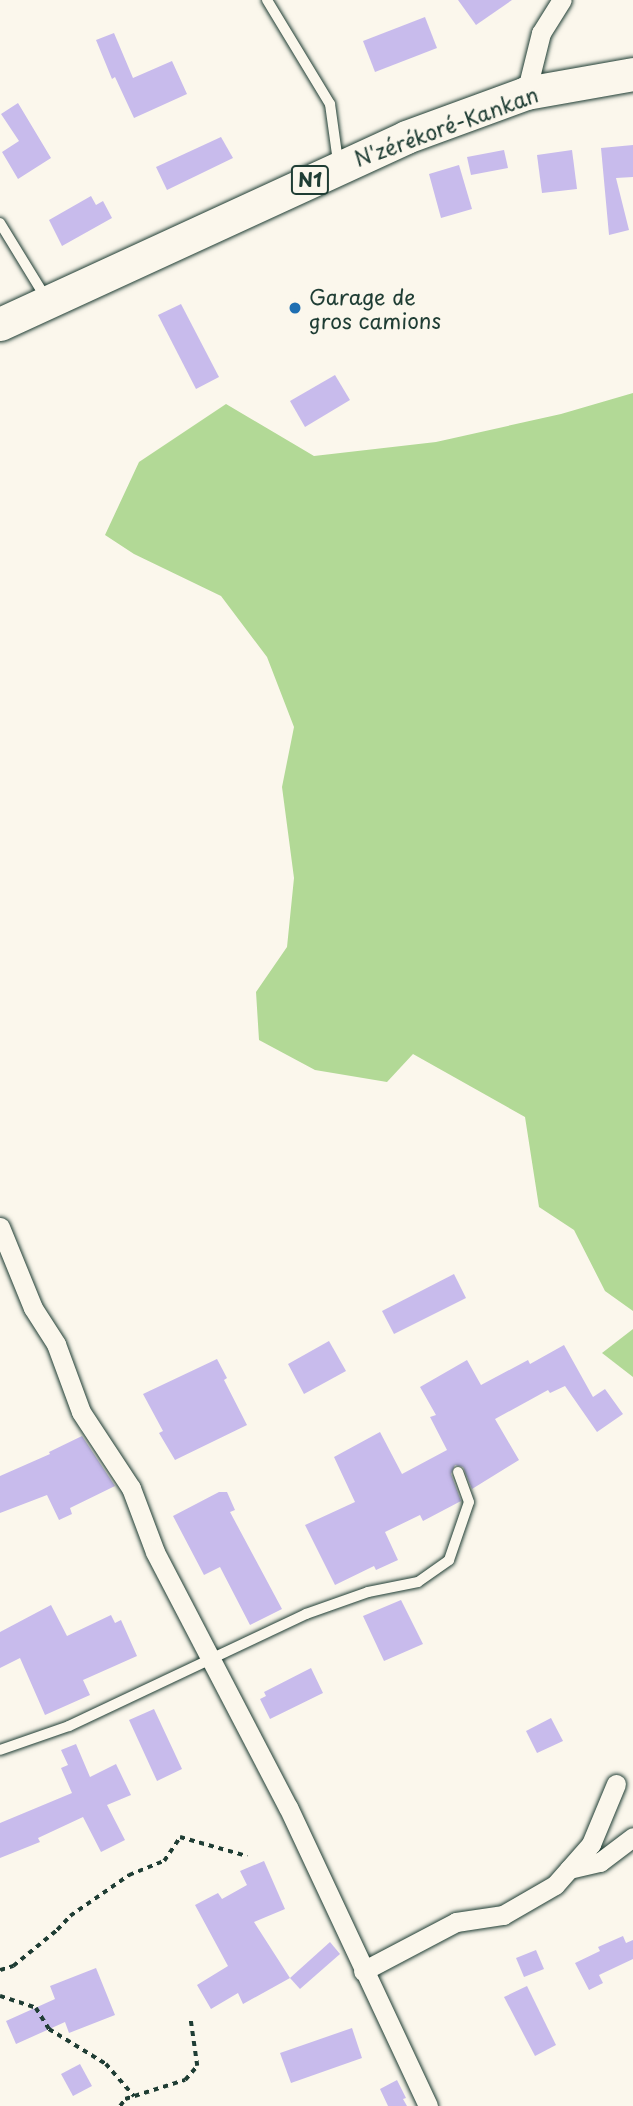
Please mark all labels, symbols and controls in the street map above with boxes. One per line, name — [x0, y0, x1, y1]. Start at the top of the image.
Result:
street label: N'zérékoré-Kankan — [351, 81, 541, 171]
road number: N1 — [291, 164, 329, 196]
place label: Garage de gros camions — [309, 283, 441, 333]
marker: Garage de gros camions — [287, 300, 303, 316]

